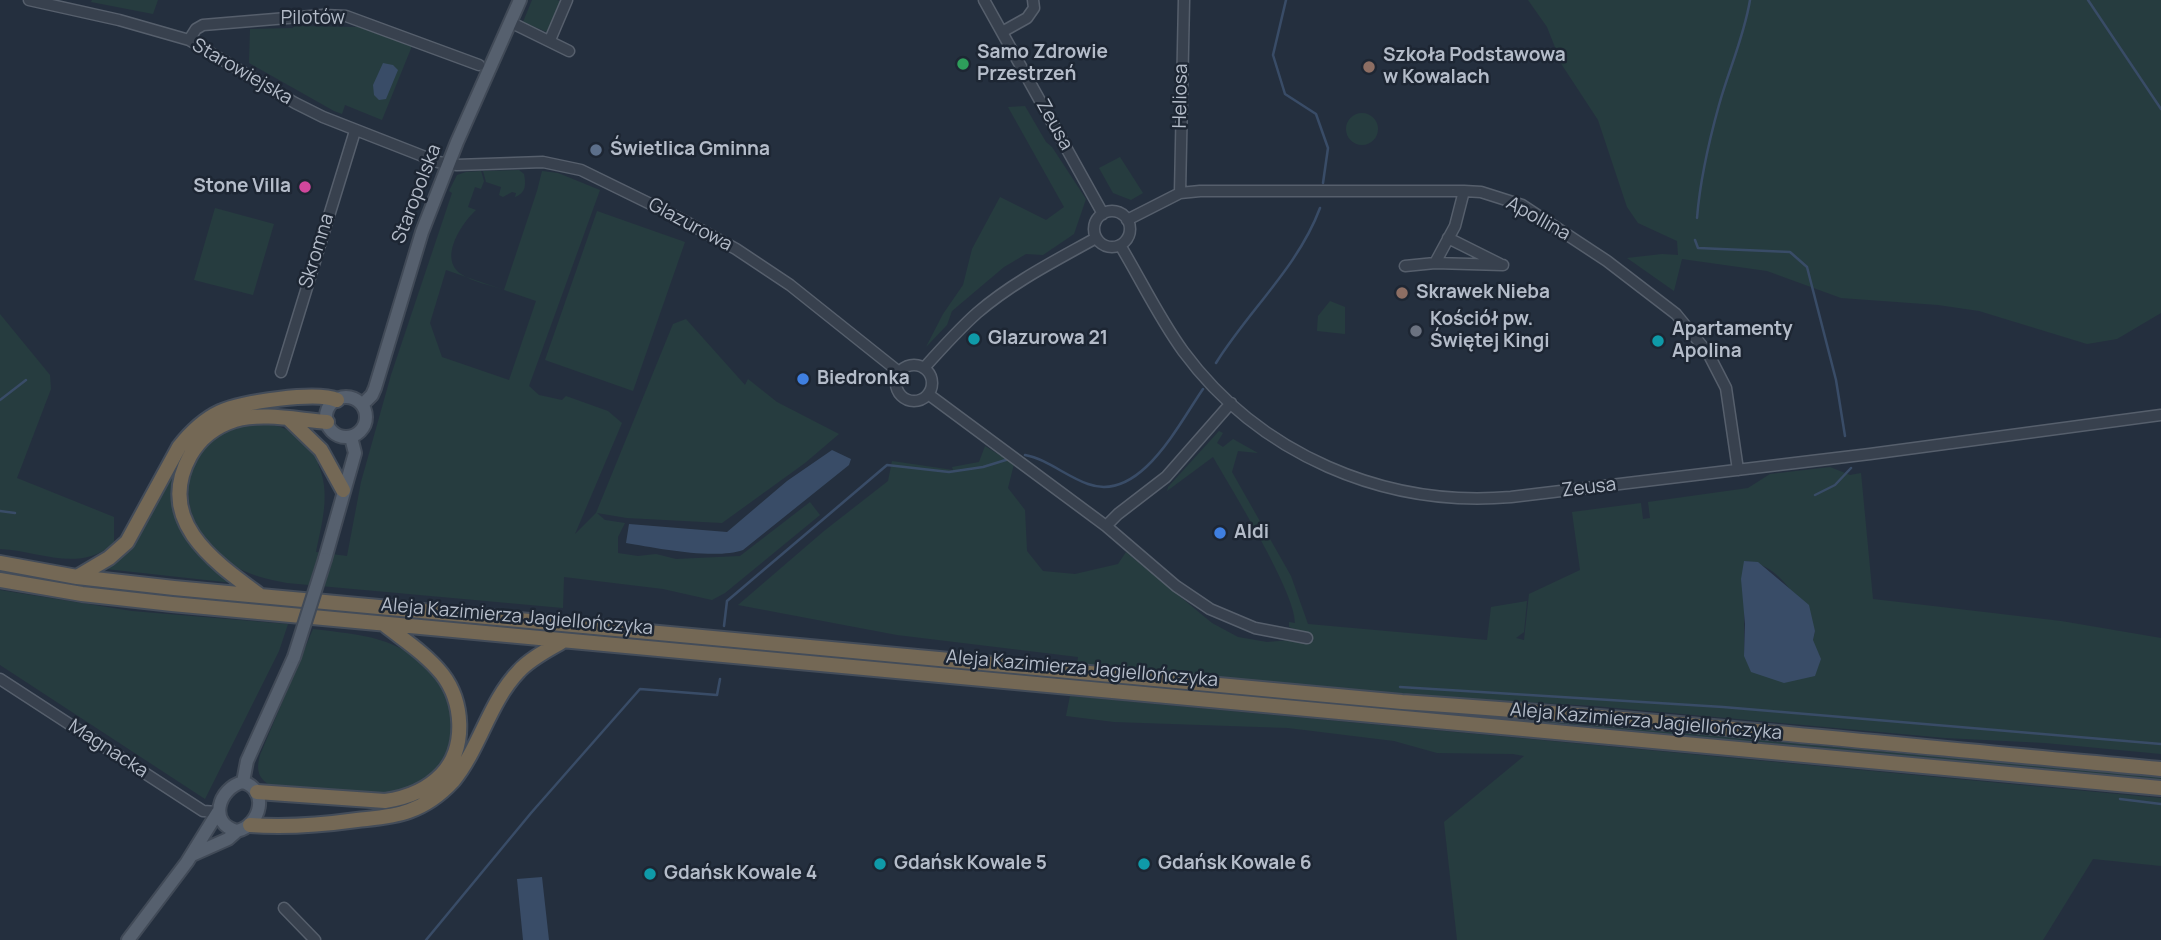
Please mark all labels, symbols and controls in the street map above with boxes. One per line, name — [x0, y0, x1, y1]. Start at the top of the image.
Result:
street label: Pilotów — [281, 8, 345, 30]
street label: Starowiejska — [188, 34, 296, 110]
place label: Samo Zdrowie Przestrzeń — [977, 42, 1108, 86]
place label: Szkoła Podstawowa w Kowalach — [1383, 45, 1566, 89]
marker: Samo Zdrowie Przestrzeń — [955, 56, 971, 72]
marker: Szkoła Podstawowa w Kowalach — [1361, 59, 1377, 75]
street label: Heliosa — [1169, 63, 1193, 129]
street label: Zeusa — [1031, 96, 1077, 154]
place label: Świetlica Gminna — [610, 139, 770, 161]
street label: Staropolska — [388, 141, 446, 247]
marker: Świetlica Gminna — [588, 142, 604, 158]
place label: Stone Villa — [193, 176, 291, 198]
marker: Stone Villa — [297, 179, 313, 195]
street label: Apollina — [1502, 192, 1574, 246]
street label: Glazurowa — [644, 193, 736, 257]
street label: Skromna — [295, 211, 339, 291]
place label: Skrawek Nieba — [1416, 282, 1550, 304]
marker: Skrawek Nieba — [1394, 285, 1410, 301]
place label: Kościół pw. Świętej Kingi — [1430, 309, 1549, 353]
place label: Apartamenty Apolina — [1672, 319, 1793, 363]
marker: Kościół pw. Świętej Kingi — [1408, 323, 1424, 339]
place label: Glazurowa 21 — [988, 328, 1108, 350]
marker: Glazurowa 21 — [966, 331, 982, 347]
marker: Apartamenty Apolina — [1650, 333, 1666, 349]
place label: Biedronka — [817, 368, 910, 390]
marker: Biedronka — [795, 371, 811, 387]
street label: Zeusa — [1561, 473, 1617, 503]
place label: Aldi — [1234, 522, 1269, 544]
marker: Aldi — [1212, 525, 1228, 541]
street label: Aleja Kazimierza Jagiellończyka — [380, 594, 654, 640]
street label: Aleja Kazimierza Jagiellończyka — [945, 646, 1219, 692]
street label: Aleja Kazimierza Jagiellończyka — [1509, 699, 1783, 745]
street label: Magnacka — [64, 715, 152, 783]
place label: Gdańsk Kowale 5 — [894, 853, 1047, 875]
place label: Gdańsk Kowale 6 — [1158, 853, 1312, 875]
marker: Gdańsk Kowale 5 — [872, 856, 888, 872]
marker: Gdańsk Kowale 6 — [1136, 856, 1152, 872]
place label: Gdańsk Kowale 4 — [664, 863, 817, 885]
marker: Gdańsk Kowale 4 — [642, 866, 658, 882]

